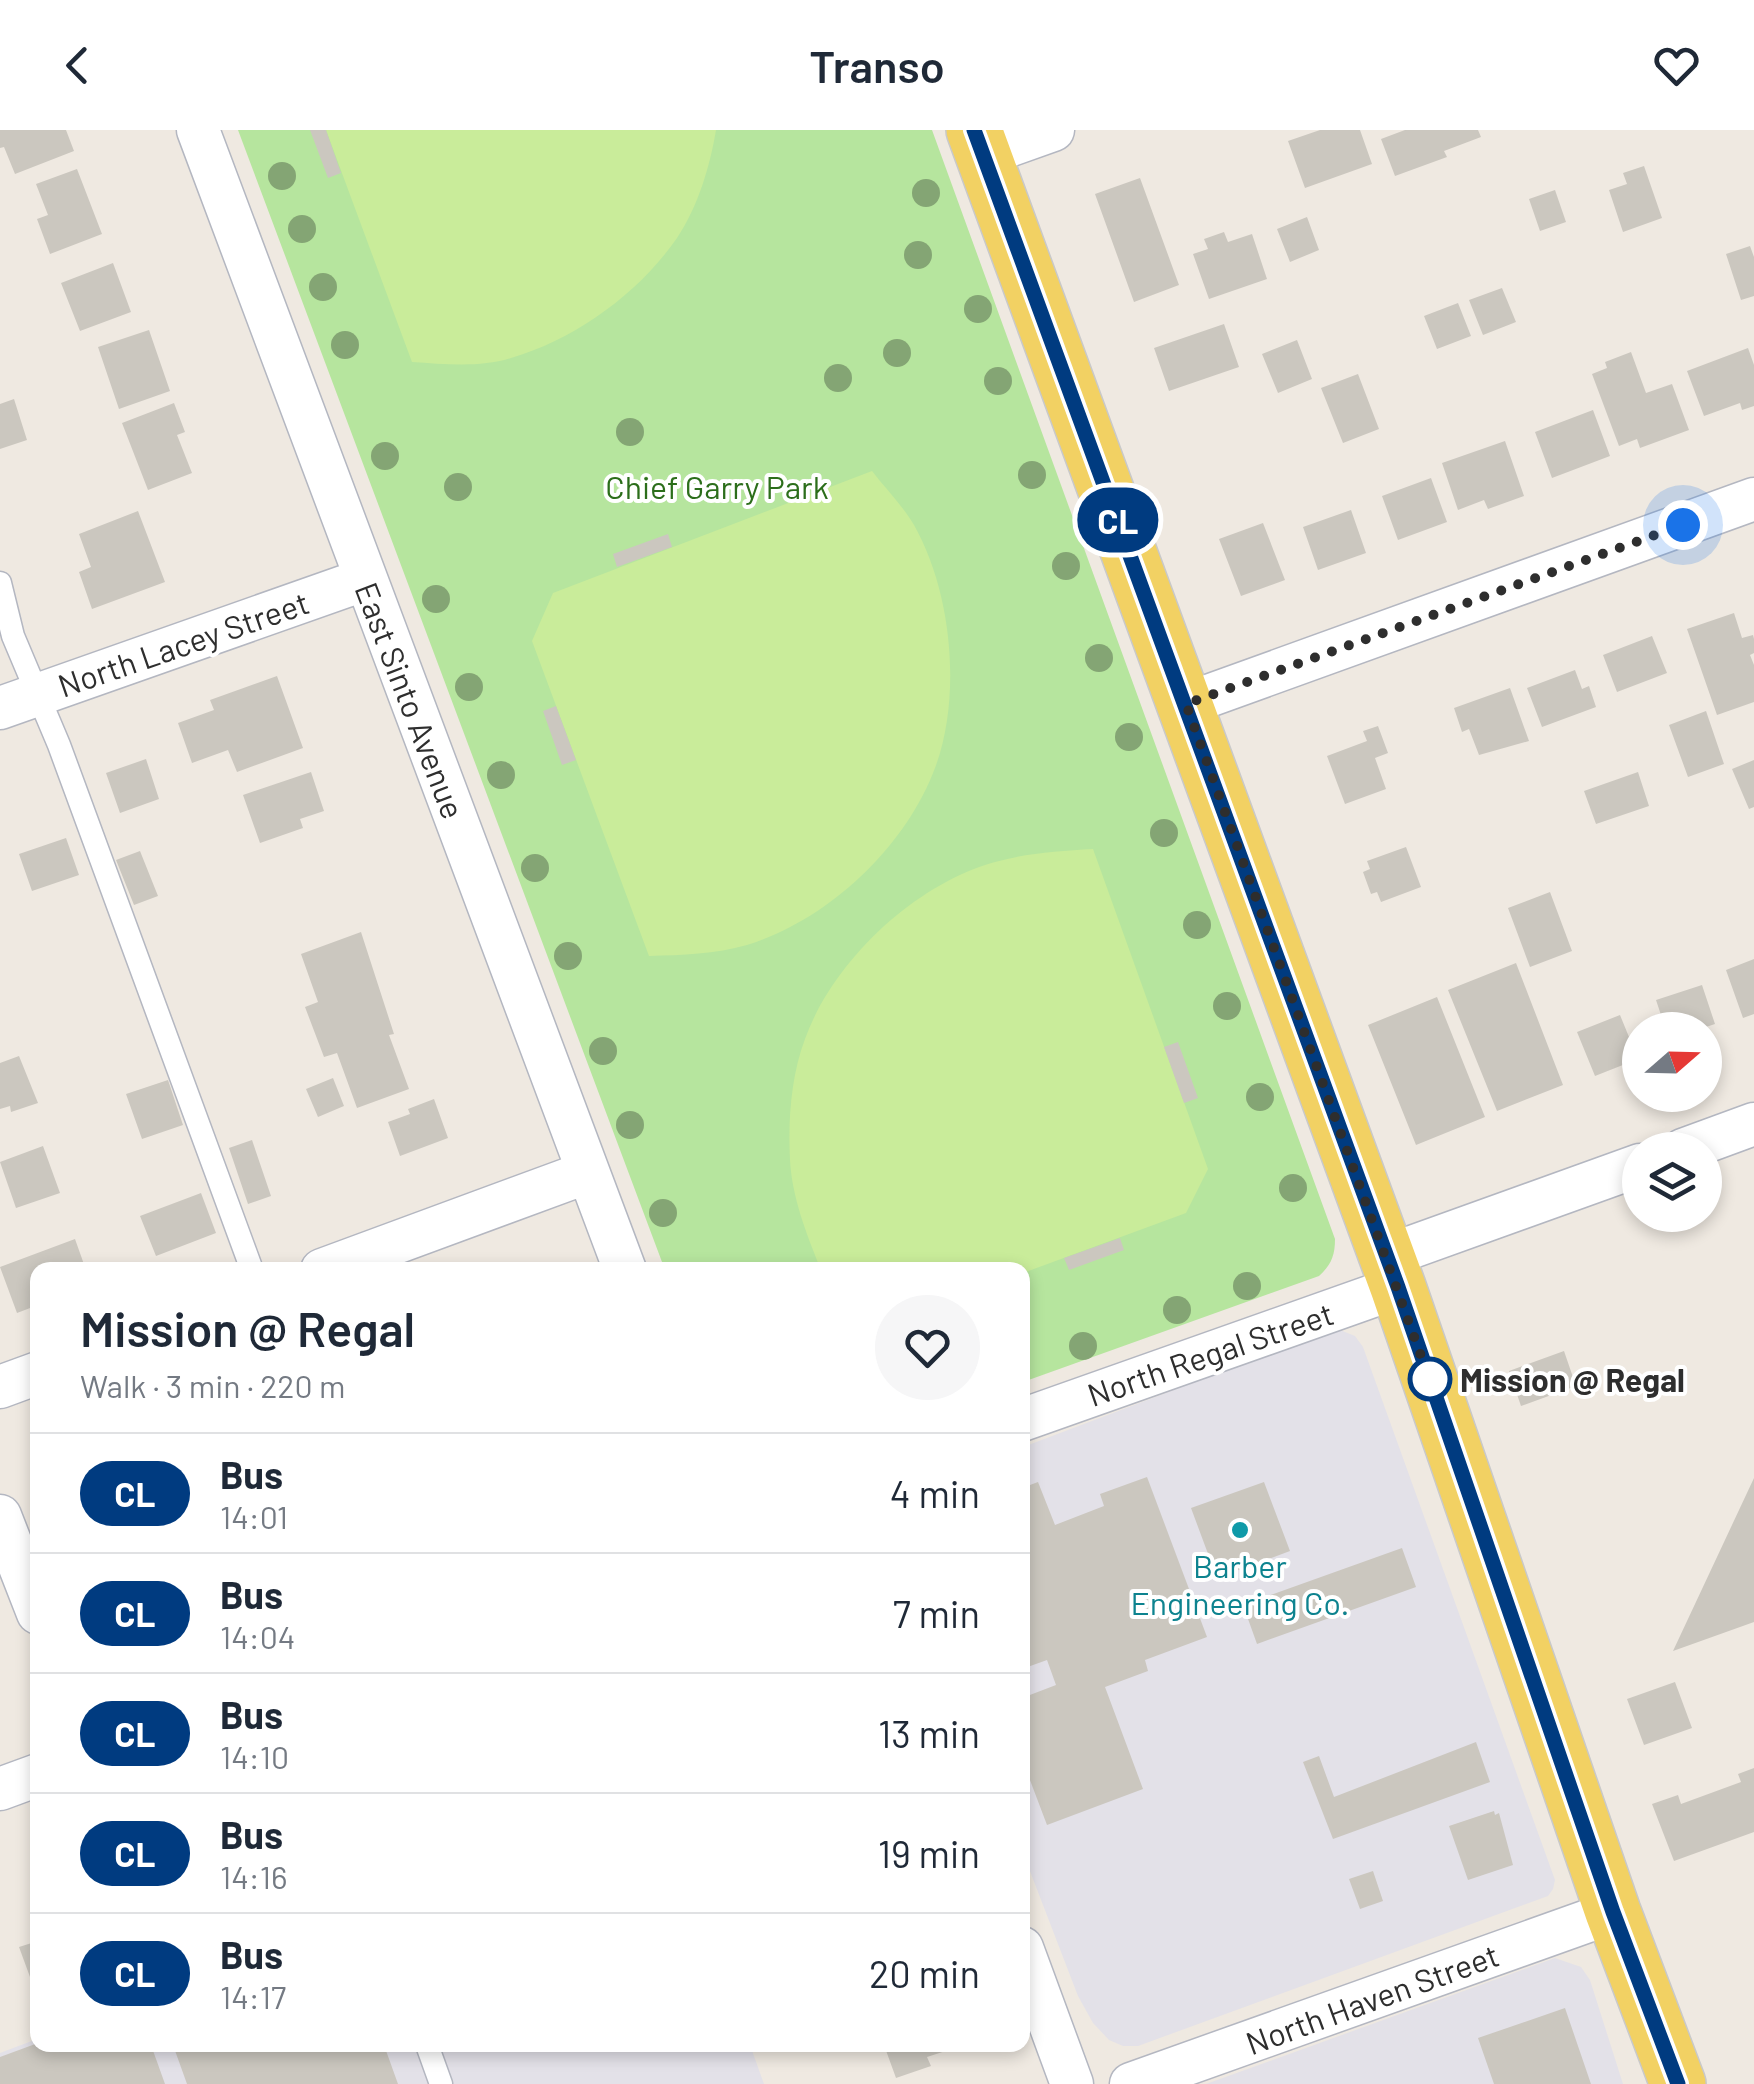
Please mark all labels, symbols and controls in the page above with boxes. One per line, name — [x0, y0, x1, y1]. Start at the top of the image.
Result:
icon: back — [50, 38, 105, 93]
text: Transo — [809, 38, 945, 92]
icon: heart — [1649, 38, 1704, 93]
park label: Chief Garry Park — [605, 467, 829, 505]
line badge: CL — [1073, 488, 1163, 552]
text: CL — [1097, 499, 1139, 541]
your location — [1658, 500, 1708, 550]
street label: East Sinto Avenue — [348, 577, 474, 823]
street label: North Lacey Street — [53, 582, 313, 704]
north arrow — [1622, 1012, 1722, 1112]
map controls — [1622, 1012, 1722, 1232]
button: layers — [1622, 1132, 1722, 1232]
street label: North Regal Street — [1082, 1293, 1338, 1413]
button: heart — [875, 1295, 980, 1400]
text: Mission @ Regal — [80, 1299, 415, 1357]
marker: Mission @ Regal — [1409, 1358, 1451, 1400]
place label: Mission @ Regal — [1460, 1360, 1685, 1398]
text: Walk · 3 min · 220 m — [80, 1366, 345, 1404]
text: Bus — [220, 1451, 283, 1497]
text: 4 min — [890, 1470, 980, 1516]
text: CL — [114, 1472, 156, 1514]
text: 14:01 — [220, 1497, 288, 1535]
marker: Barber Engineering Co. — [1229, 1519, 1251, 1541]
place label: Barber Engineering Co. — [1130, 1546, 1350, 1621]
text: Bus — [220, 1571, 283, 1617]
text: 7 min — [893, 1590, 980, 1636]
text: CL — [114, 1592, 156, 1634]
text: 14:04 — [220, 1617, 295, 1655]
text: Bus — [220, 1691, 283, 1737]
text: 13 min — [878, 1710, 980, 1756]
text: CL — [114, 1712, 156, 1754]
text: 14:10 — [220, 1737, 289, 1775]
text: Bus — [220, 1811, 283, 1857]
text: 19 min — [878, 1830, 980, 1876]
text: CL — [114, 1832, 156, 1874]
text: 14:16 — [220, 1857, 287, 1895]
text: Bus — [220, 1931, 283, 1977]
street label: North Haven Street — [1240, 1935, 1504, 2061]
text: 20 min — [869, 1950, 980, 1996]
text: CL — [114, 1952, 156, 1994]
text: 14:17 — [220, 1977, 286, 2015]

